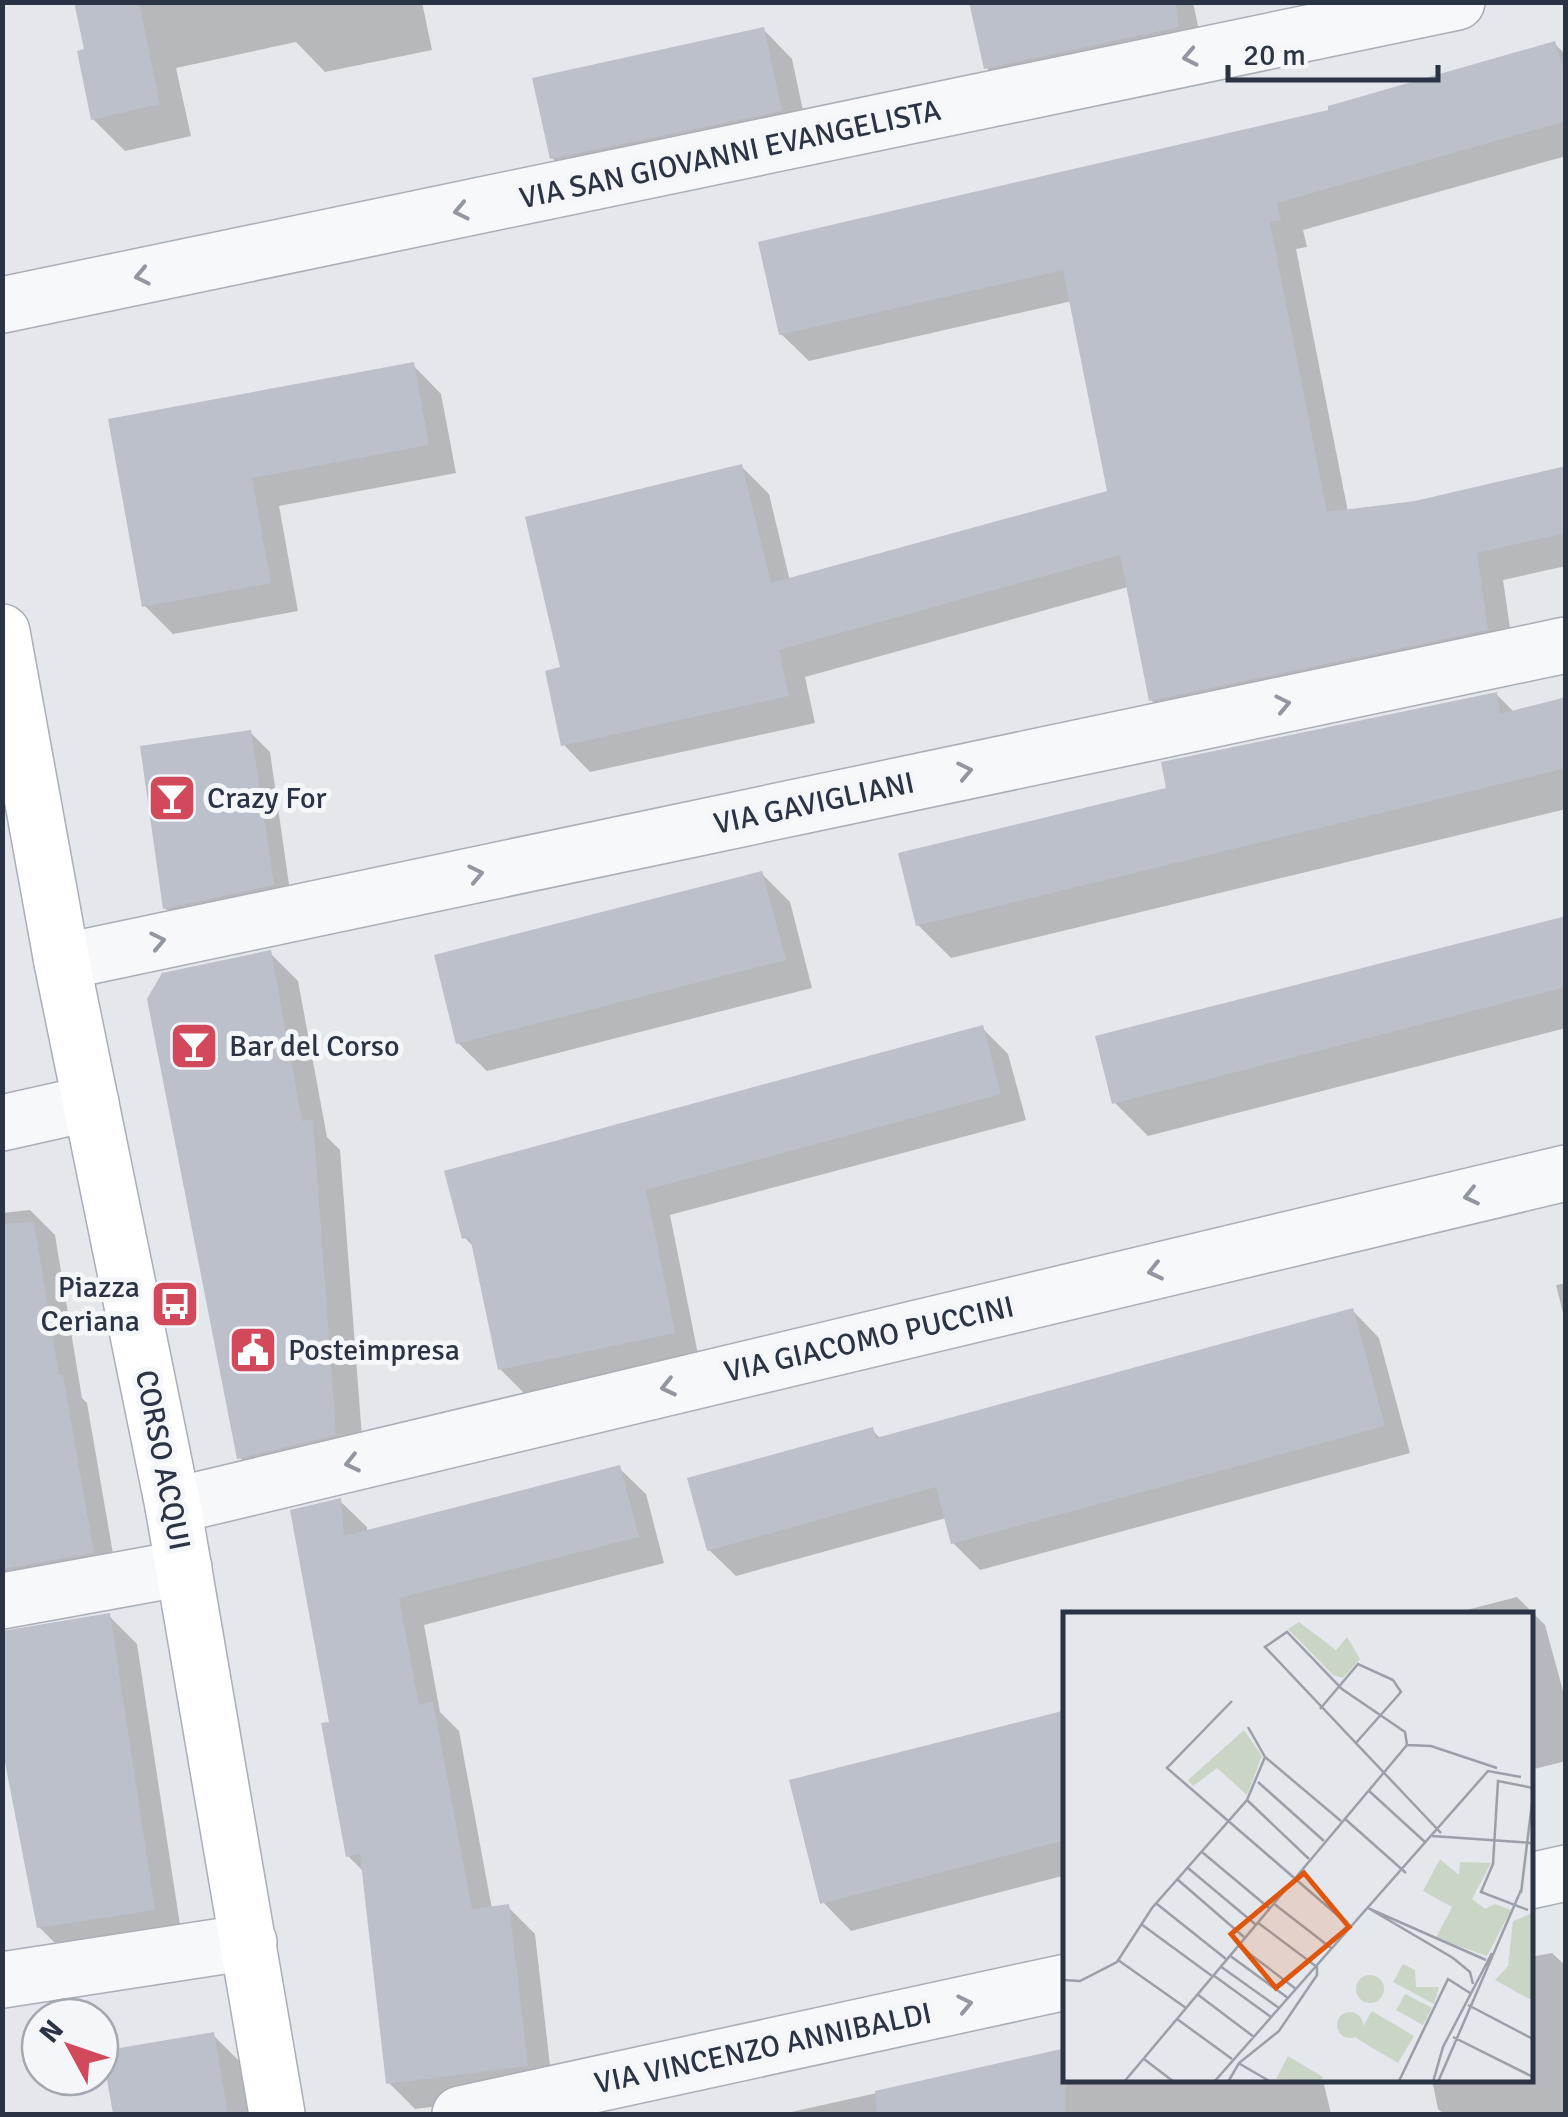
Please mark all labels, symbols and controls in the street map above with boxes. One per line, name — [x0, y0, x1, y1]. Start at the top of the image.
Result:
scale bar — [1228, 20, 1438, 82]
text: 20 m — [1243, 37, 1306, 74]
one-way arrow — [1181, 45, 1198, 66]
street label: VIA SAN GIOVANNI EVANGELISTA — [516, 92, 944, 217]
one-way arrow — [453, 199, 470, 220]
one-way arrow — [134, 265, 151, 286]
one-way arrow — [1274, 695, 1291, 716]
one-way arrow — [956, 762, 973, 783]
street label: VIA GAVIGLIANI — [710, 764, 918, 843]
bar icon: Crazy For — [146, 772, 198, 824]
place label: Crazy For — [207, 780, 327, 817]
one-way arrow — [467, 865, 484, 886]
one-way arrow — [149, 932, 166, 953]
bar icon: Bar del Corso — [168, 1020, 220, 1072]
place label: Bar del Corso — [229, 1028, 400, 1065]
one-way arrow — [1463, 1184, 1480, 1205]
one-way arrow — [1147, 1259, 1164, 1280]
place label: Piazza Ceriana — [41, 1269, 140, 1340]
bus stop icon: Piazza Ceriana — [149, 1278, 201, 1330]
street label: VIA GIACOMO PUCCINI — [721, 1288, 1018, 1391]
public building icon: Posteimpresa — [227, 1324, 279, 1376]
place label: Posteimpresa — [288, 1332, 460, 1369]
street label: CORSO ACQUI — [127, 1367, 198, 1553]
one-way arrow — [660, 1376, 677, 1397]
one-way arrow — [344, 1451, 361, 1472]
inset map — [1063, 1612, 1533, 2082]
street label: VIA VINCENZO ANNIBALDI — [591, 1995, 935, 2102]
one-way arrow — [956, 1995, 973, 2016]
north arrow — [20, 1997, 120, 2097]
text: N — [32, 2013, 71, 2050]

